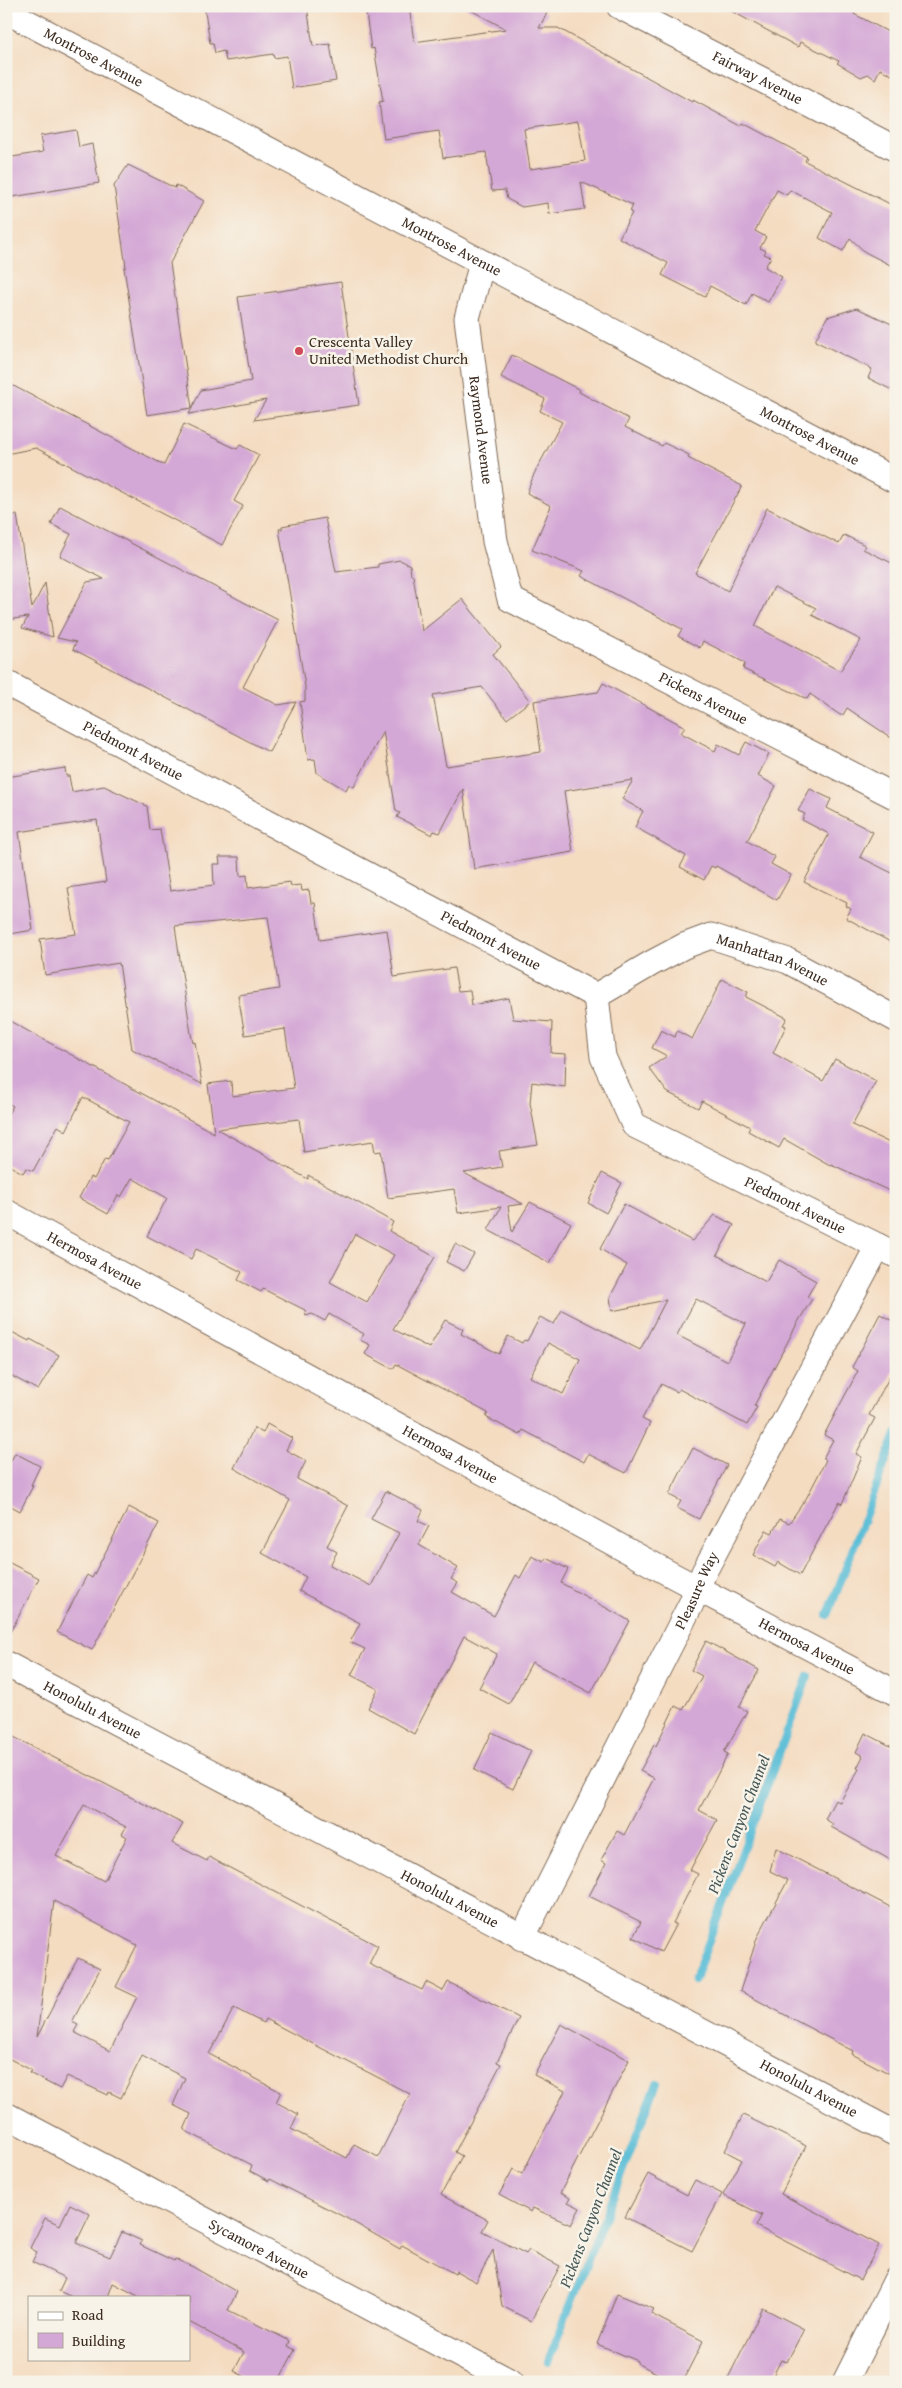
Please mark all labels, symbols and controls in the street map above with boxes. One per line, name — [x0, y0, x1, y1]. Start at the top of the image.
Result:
street label: Montrose Avenue — [40, 22, 147, 92]
street label: Fairway Avenue — [709, 45, 807, 109]
street label: Montrose Avenue — [398, 211, 505, 281]
place label: Crescenta Valley United Methodist Church — [309, 331, 469, 369]
marker: Crescenta Valley United Methodist Church — [293, 345, 305, 357]
street label: Raymond Avenue — [464, 375, 499, 485]
street label: Montrose Avenue — [757, 400, 863, 470]
street label: Pickens Avenue — [656, 666, 752, 729]
street label: Piedmont Avenue — [80, 715, 187, 785]
street label: Piedmont Avenue — [437, 905, 545, 975]
street label: Manhattan Avenue — [714, 928, 832, 991]
street label: Piedmont Avenue — [741, 1171, 850, 1239]
street label: Hermosa Avenue — [44, 1225, 146, 1294]
street label: Hermosa Avenue — [399, 1419, 502, 1488]
street label: Pleasure Way — [669, 1547, 723, 1633]
street label: Hermosa Avenue — [756, 1612, 859, 1680]
street label: Honolulu Avenue — [40, 1675, 145, 1744]
water label: Pickens Canyon Channel — [700, 1751, 776, 1898]
street label: Honolulu Avenue — [398, 1864, 503, 1932]
street label: Honolulu Avenue — [757, 2053, 862, 2122]
water label: Pickens Canyon Channel — [552, 2145, 628, 2292]
street label: Sycamore Avenue — [205, 2213, 313, 2283]
legend — [28, 2296, 190, 2360]
text: Road — [72, 2304, 103, 2325]
text: Building — [72, 2330, 126, 2351]

